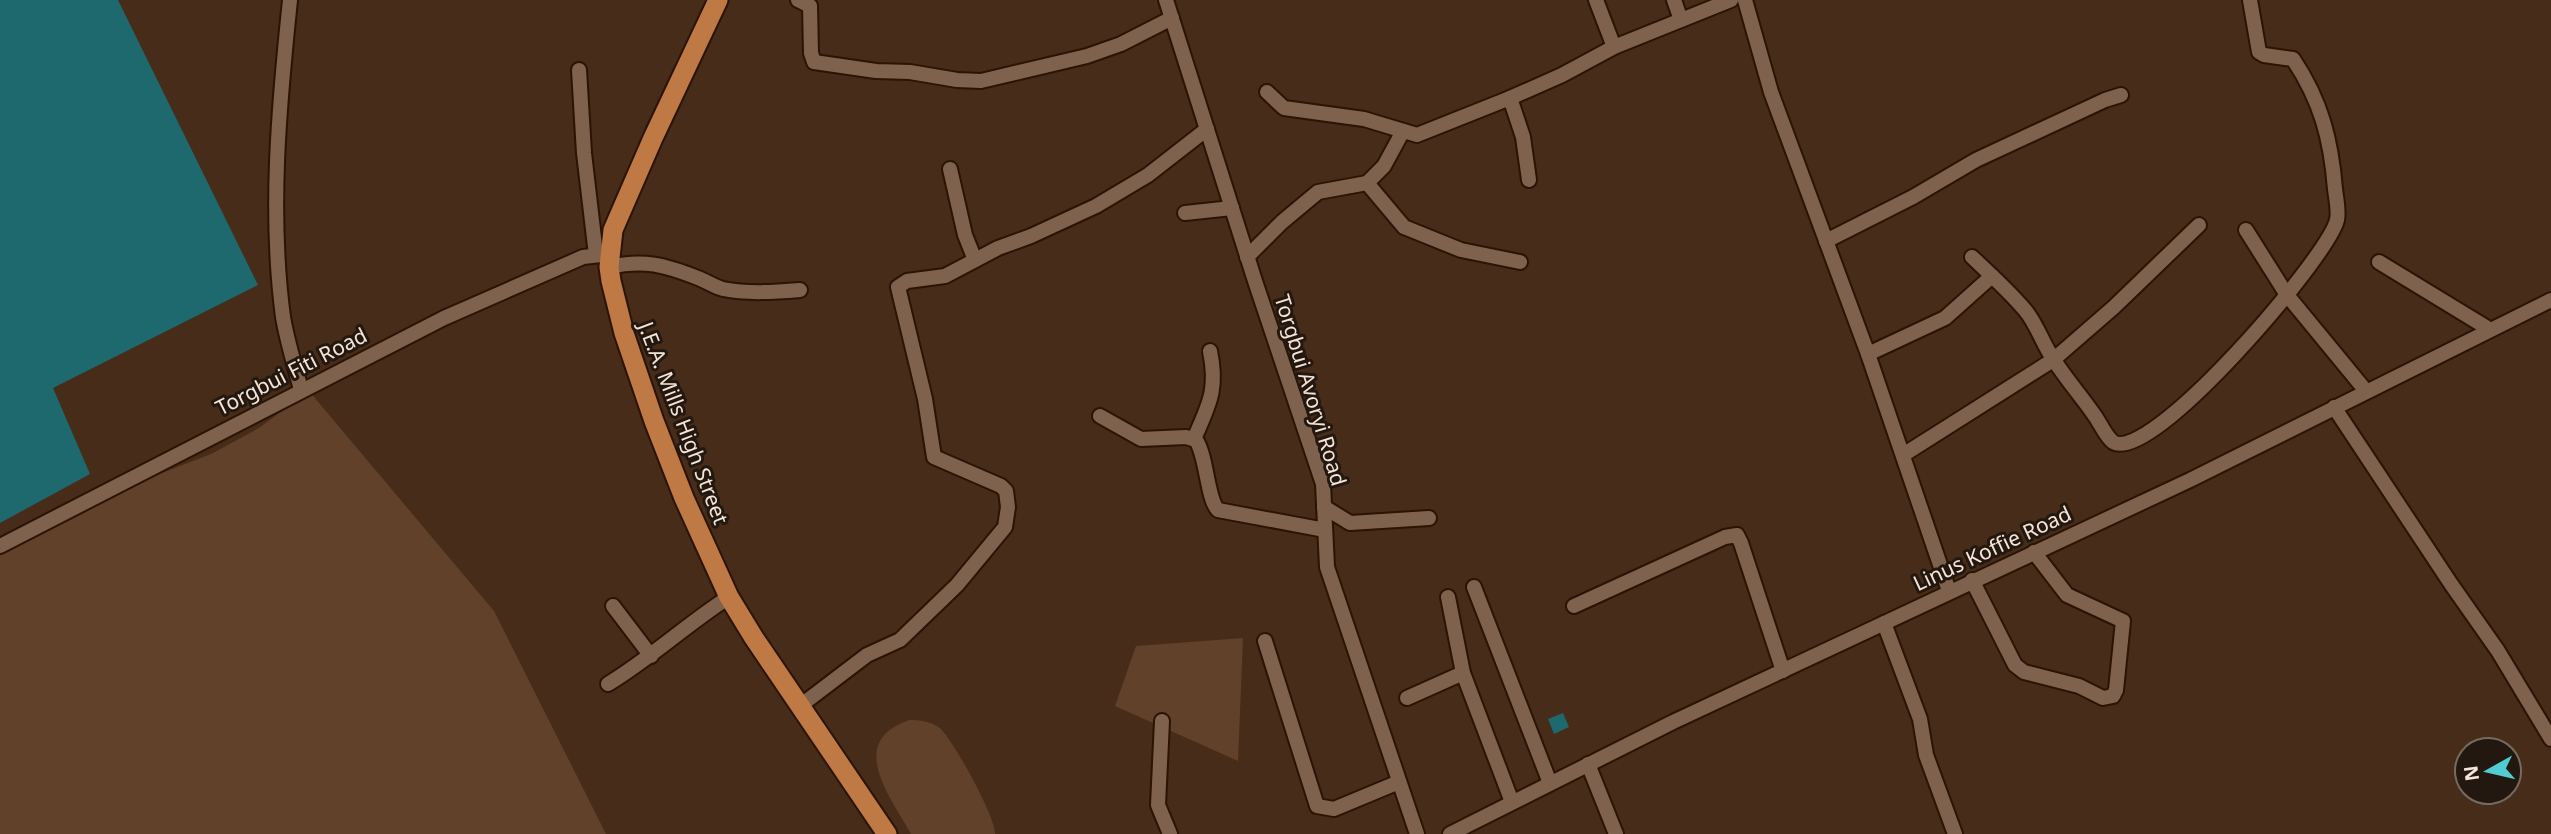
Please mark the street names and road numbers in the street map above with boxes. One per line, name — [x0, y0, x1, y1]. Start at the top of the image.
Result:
street label: Torgbui Avoryi Road — [1269, 291, 1353, 489]
street label: J.E.A. Mills High Street — [632, 316, 736, 529]
street label: Torgbui Fiti Road — [211, 321, 371, 421]
street label: Linus Koffie Road — [1908, 499, 2076, 597]

